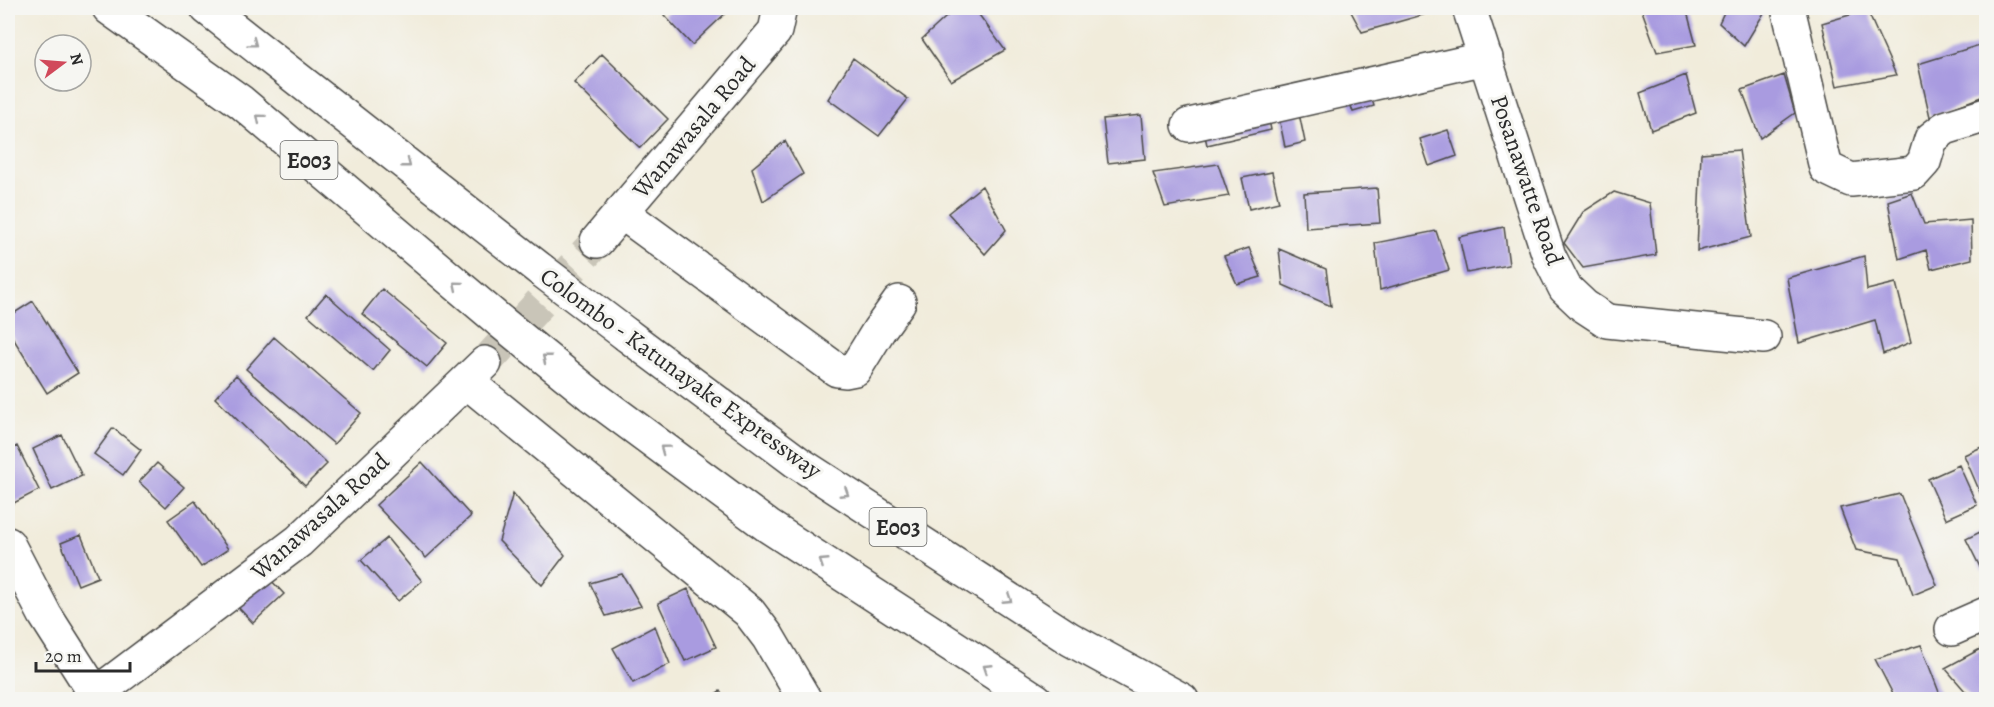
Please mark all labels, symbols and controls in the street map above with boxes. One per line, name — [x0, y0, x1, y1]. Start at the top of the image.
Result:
north arrow — [33, 33, 93, 93]
one-way arrow — [247, 36, 258, 47]
street label: Wanawasala Road — [625, 49, 763, 205]
text: N — [64, 51, 89, 68]
street label: Posanawatte Road — [1483, 91, 1571, 269]
one-way arrow — [256, 114, 267, 125]
road number: E003 — [280, 141, 338, 179]
one-way arrow — [400, 156, 411, 167]
street label: Colombo - Katunayake Expressway — [534, 260, 828, 486]
one-way arrow — [453, 281, 464, 292]
one-way arrow — [542, 355, 553, 366]
street label: Wanawasala Road — [243, 445, 396, 587]
one-way arrow — [660, 445, 671, 456]
one-way arrow — [839, 485, 849, 497]
road number: E003 — [870, 508, 926, 546]
one-way arrow — [819, 558, 830, 569]
one-way arrow — [1001, 592, 1012, 603]
scale bar — [36, 635, 130, 673]
text: 20 m — [45, 644, 82, 668]
one-way arrow — [983, 664, 994, 675]

